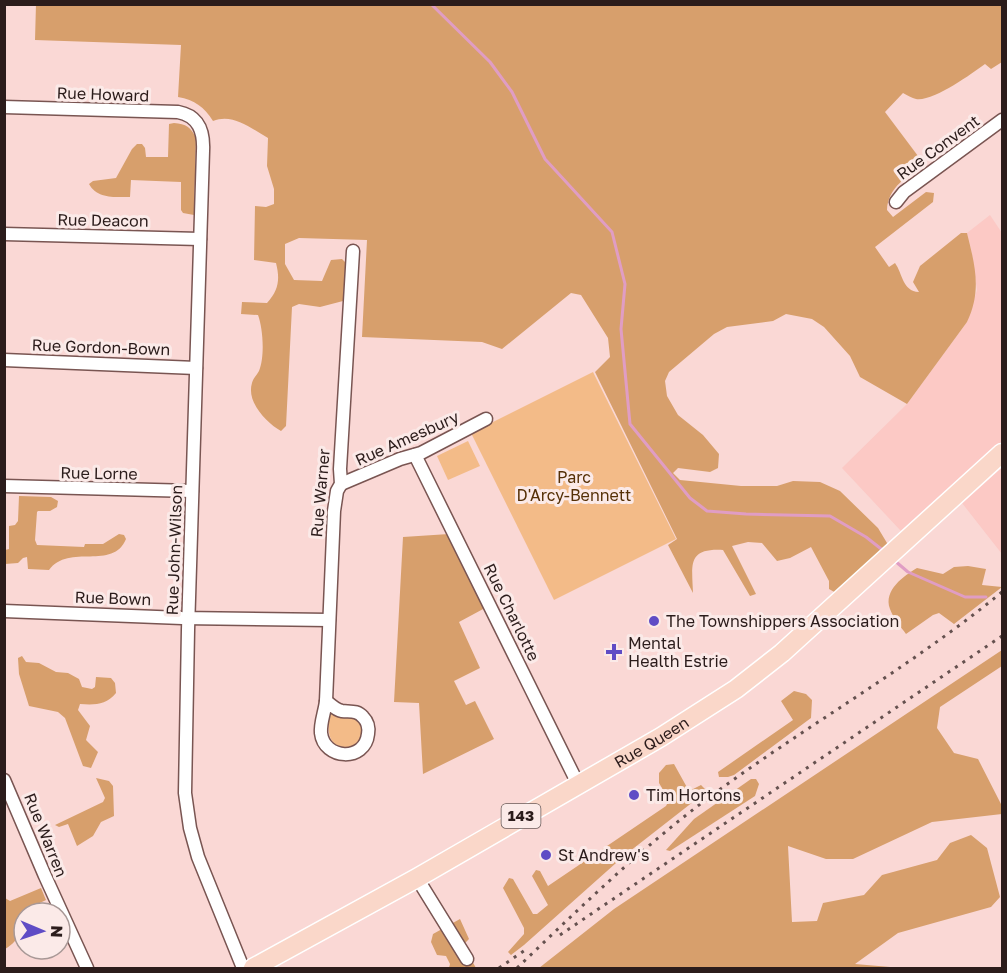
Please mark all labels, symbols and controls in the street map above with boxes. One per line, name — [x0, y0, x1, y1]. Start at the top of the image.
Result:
street label: Rue Howard — [56, 82, 150, 106]
street label: Rue Convent — [893, 110, 983, 184]
street label: Rue Deacon — [57, 209, 149, 231]
street label: Rue Gordon-Bown — [31, 335, 171, 359]
street label: Rue Amesbury — [352, 406, 462, 470]
street label: Rue Warner — [306, 448, 334, 538]
street label: Rue Lorne — [60, 462, 138, 484]
park label: Parc D'Arcy-Bennett — [517, 467, 631, 505]
street label: Rue John-Wilson — [162, 484, 186, 616]
street label: Rue Charlotte — [480, 560, 544, 664]
street label: Rue Bown — [74, 587, 152, 609]
place label: The Townshippers Association — [666, 611, 899, 631]
marker: The Townshippers Association — [647, 614, 661, 628]
place label: Mental Health Estrie — [628, 633, 728, 671]
marker: Mental Health Estrie — [605, 643, 623, 661]
street label: Rue Queen — [610, 712, 692, 772]
place label: Tim Hortons — [646, 785, 741, 805]
marker: Tim Hortons — [627, 788, 641, 802]
street label: Rue Warren — [20, 790, 72, 880]
road number: 143 — [502, 804, 540, 828]
place label: St Andrew's — [558, 845, 649, 865]
marker: St Andrew's — [539, 848, 553, 862]
north arrow — [12, 901, 72, 961]
text: N — [47, 925, 67, 938]

